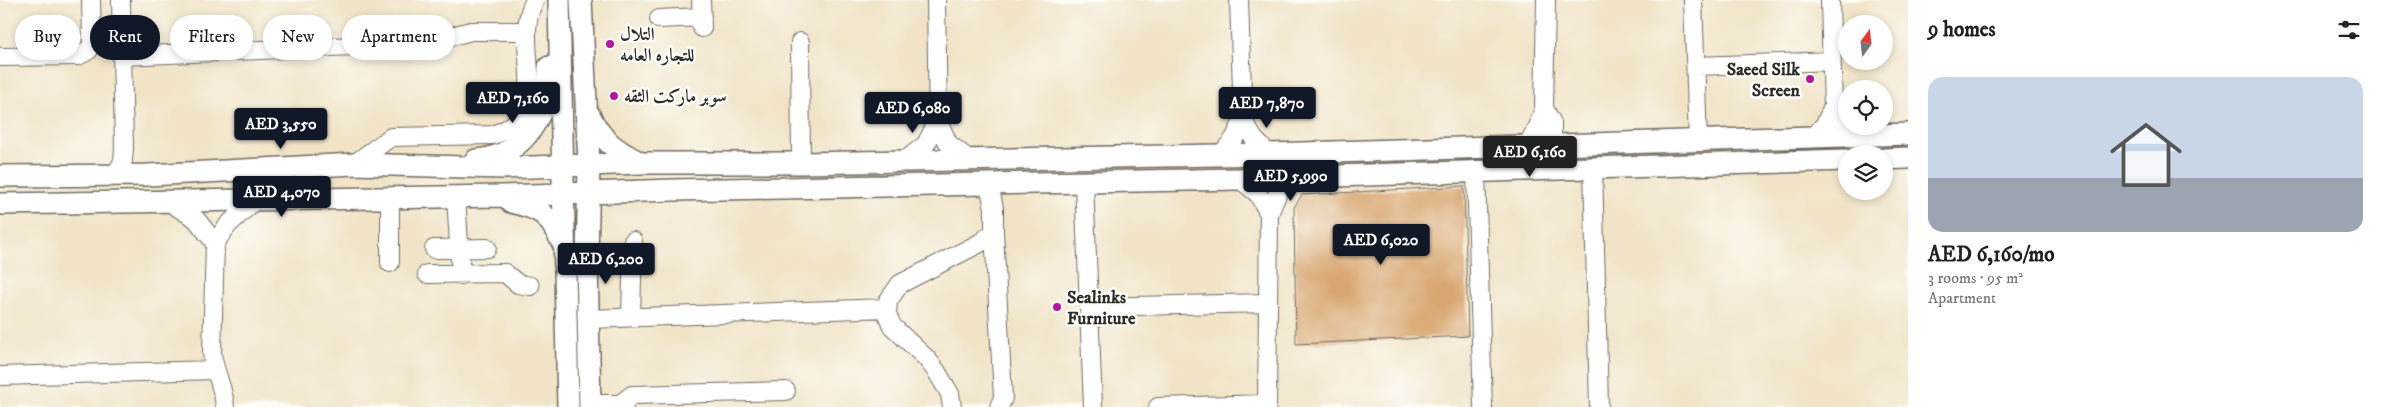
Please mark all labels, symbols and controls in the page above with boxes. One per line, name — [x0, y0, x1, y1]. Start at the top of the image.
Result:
chip: Buy — [15, 15, 80, 60]
chip: Rent — [90, 15, 160, 60]
chip: Filters — [170, 15, 253, 60]
chip: New — [263, 15, 332, 60]
chip: Apartment — [342, 15, 455, 60]
north arrow — [1838, 15, 1892, 70]
map controls — [1838, 15, 1893, 200]
icon: filters — [2335, 16, 2363, 44]
text: 9 homes — [1928, 17, 1996, 43]
place label: التلال للتجاره العامه — [620, 24, 694, 67]
marker: التلال للتجاره العامه — [604, 38, 616, 50]
place label: Saeed Silk Screen — [1727, 59, 1801, 102]
marker: Saeed Silk Screen — [1804, 73, 1816, 85]
button: locate — [1838, 80, 1893, 135]
pin: AED 7,160 — [456, 82, 570, 124]
place label: سوبر ماركت الثقه — [624, 86, 727, 108]
pin: AED 7,870 — [1210, 86, 1324, 129]
text: AED 7,160 — [477, 88, 549, 108]
marker: سوبر ماركت الثقه — [608, 90, 620, 102]
pin: AED 6,080 — [856, 92, 970, 134]
text: AED 7,870 — [1230, 93, 1304, 113]
text: AED 6,080 — [876, 98, 950, 118]
pin: AED 3,550 — [224, 108, 338, 150]
icon: home — [2101, 110, 2191, 200]
text: AED 3,550 — [245, 114, 317, 134]
pin: AED 6,160 — [1473, 136, 1587, 178]
text: AED 6,160 — [1494, 142, 1566, 162]
button: layers — [1838, 145, 1893, 200]
pin: AED 5,990 — [1234, 160, 1348, 202]
text: AED 5,990 — [1254, 166, 1328, 186]
pin: AED 4,070 — [225, 176, 339, 218]
text: AED 4,070 — [244, 182, 320, 202]
pin: AED 6,020 — [1324, 224, 1438, 266]
text: AED 6,020 — [1344, 230, 1418, 250]
pin: AED 6,200 — [549, 242, 663, 285]
text: AED 6,160/mo — [1928, 242, 2054, 268]
text: AED 6,200 — [569, 249, 643, 269]
text: 3 rooms · 95 m² — [1928, 268, 2023, 288]
place label: Sealinks Furniture — [1067, 287, 1136, 330]
text: Apartment — [1928, 288, 1996, 308]
marker: Sealinks Furniture — [1051, 301, 1063, 313]

